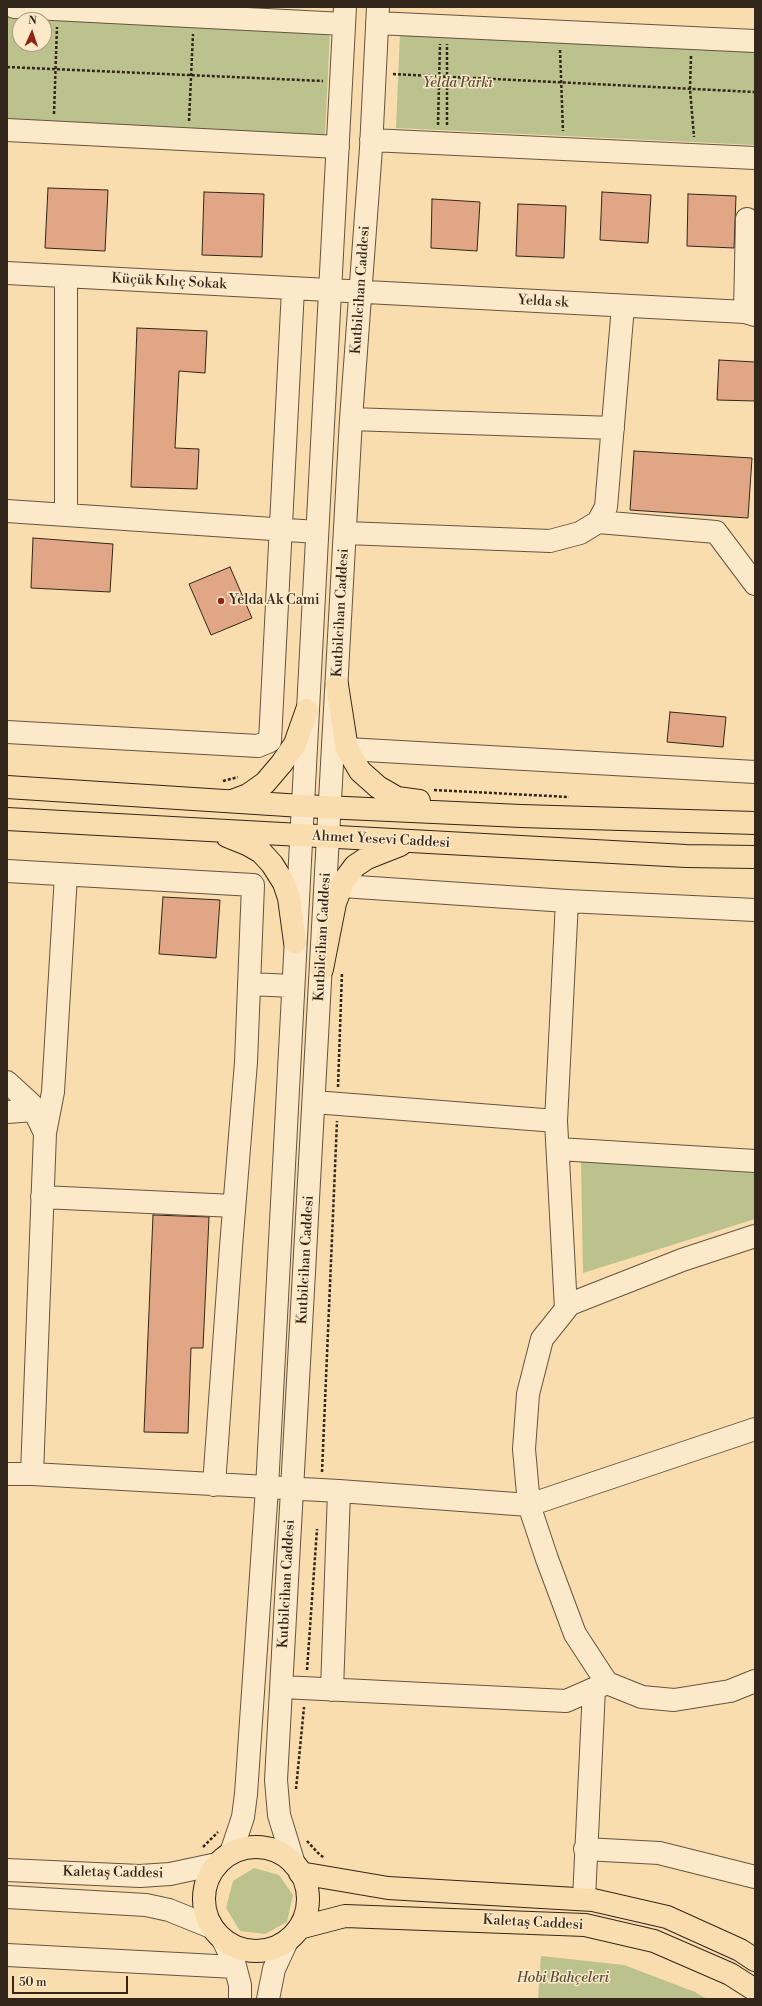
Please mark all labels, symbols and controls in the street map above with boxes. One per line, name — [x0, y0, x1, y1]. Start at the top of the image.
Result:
north arrow — [12, 12, 52, 52]
text: N — [28, 14, 37, 28]
park label: Yelda Parkı — [423, 76, 493, 92]
street label: Kutbilcihan Caddesi — [348, 225, 374, 355]
street label: Küçük Kılıç Sokak — [111, 271, 227, 293]
street label: Yelda sk — [517, 292, 569, 312]
street label: Kutbilcihan Caddesi — [329, 548, 353, 678]
place label: Yelda Ak Cami — [229, 593, 320, 609]
marker: Yelda Ak Cami — [216, 596, 226, 606]
street label: Ahmet Yesevi Caddesi — [311, 828, 451, 852]
street label: Kutbilcihan Caddesi — [311, 872, 335, 1002]
street label: Kutbilcihan Caddesi — [294, 1195, 318, 1325]
street label: Kutbilcihan Caddesi — [275, 1519, 299, 1649]
street label: Kaletaş Caddesi — [62, 1864, 164, 1882]
street label: Kaletaş Caddesi — [482, 1912, 584, 1934]
scale bar — [14, 1968, 130, 1994]
park label: Hobi Bahçeleri — [517, 1971, 609, 1987]
text: 50 m — [19, 1975, 47, 1990]

